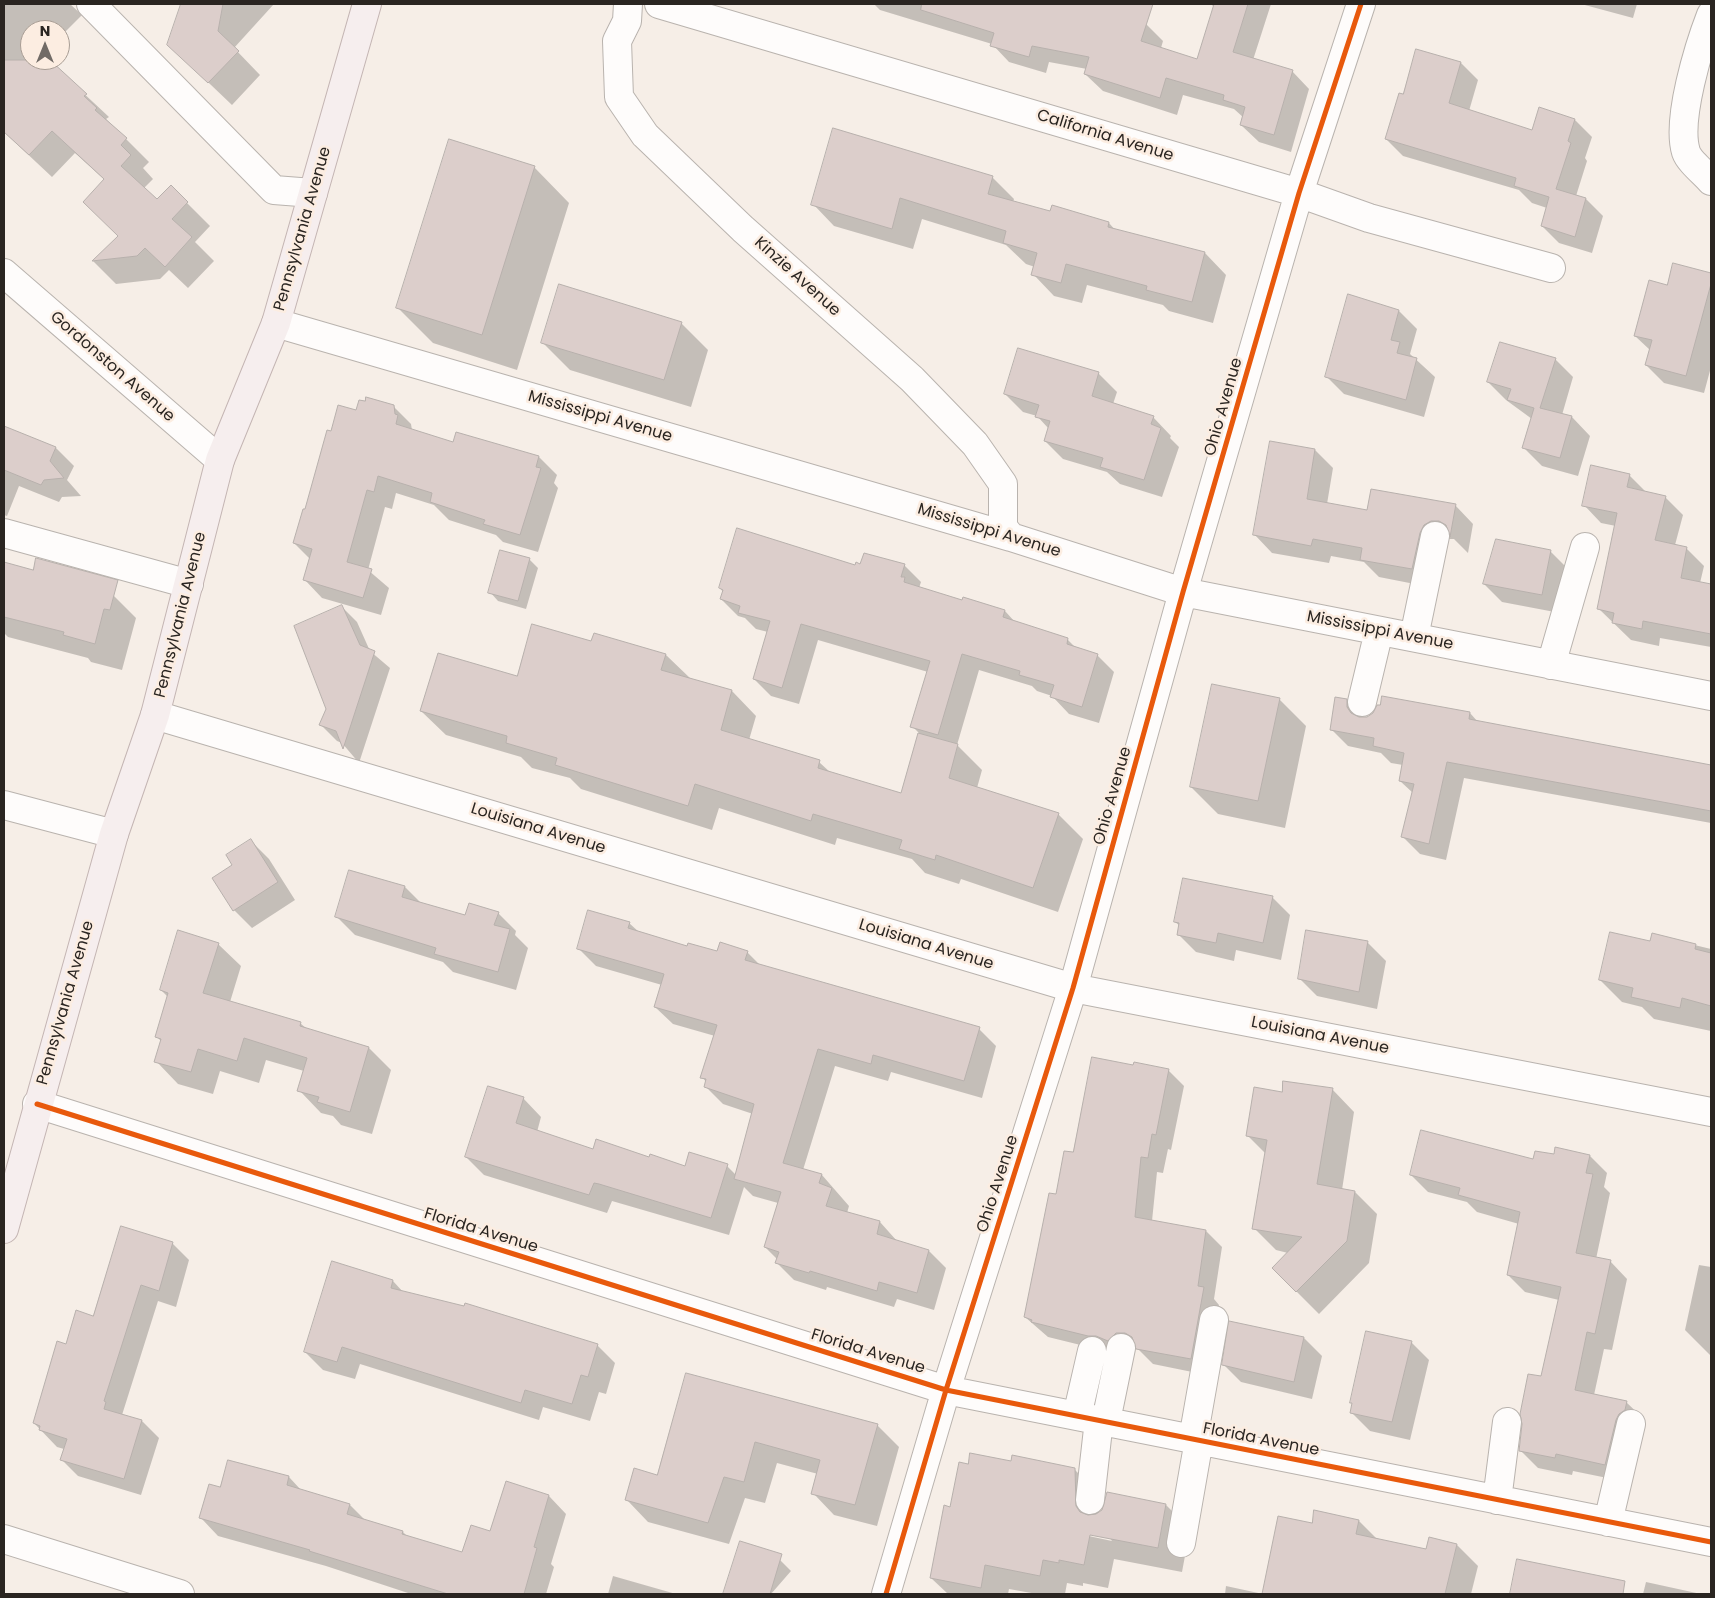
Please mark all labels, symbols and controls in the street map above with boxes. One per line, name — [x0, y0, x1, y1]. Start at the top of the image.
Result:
north arrow — [20, 20, 70, 70]
text: N — [40, 21, 50, 41]
street label: California Avenue — [1034, 106, 1176, 166]
street label: Pennsylvania Avenue — [270, 145, 336, 313]
street label: Kinzie Avenue — [750, 233, 844, 321]
street label: Gordonston Avenue — [46, 308, 178, 426]
street label: Ohio Avenue — [1201, 356, 1247, 458]
street label: Mississippi Avenue — [526, 387, 674, 447]
street label: Mississippi Avenue — [915, 500, 1063, 562]
street label: Pennsylvania Avenue — [151, 530, 211, 700]
street label: Mississippi Avenue — [1305, 607, 1455, 655]
street label: Ohio Avenue — [1090, 745, 1136, 847]
street label: Louisiana Avenue — [468, 799, 608, 859]
street label: Louisiana Avenue — [856, 915, 996, 975]
street label: Pennsylvania Avenue — [33, 919, 99, 1087]
street label: Louisiana Avenue — [1250, 1013, 1390, 1059]
street label: Ohio Avenue — [973, 1133, 1023, 1235]
street label: Florida Avenue — [422, 1205, 540, 1257]
street label: Florida Avenue — [809, 1326, 927, 1378]
street label: Florida Avenue — [1201, 1419, 1321, 1461]

